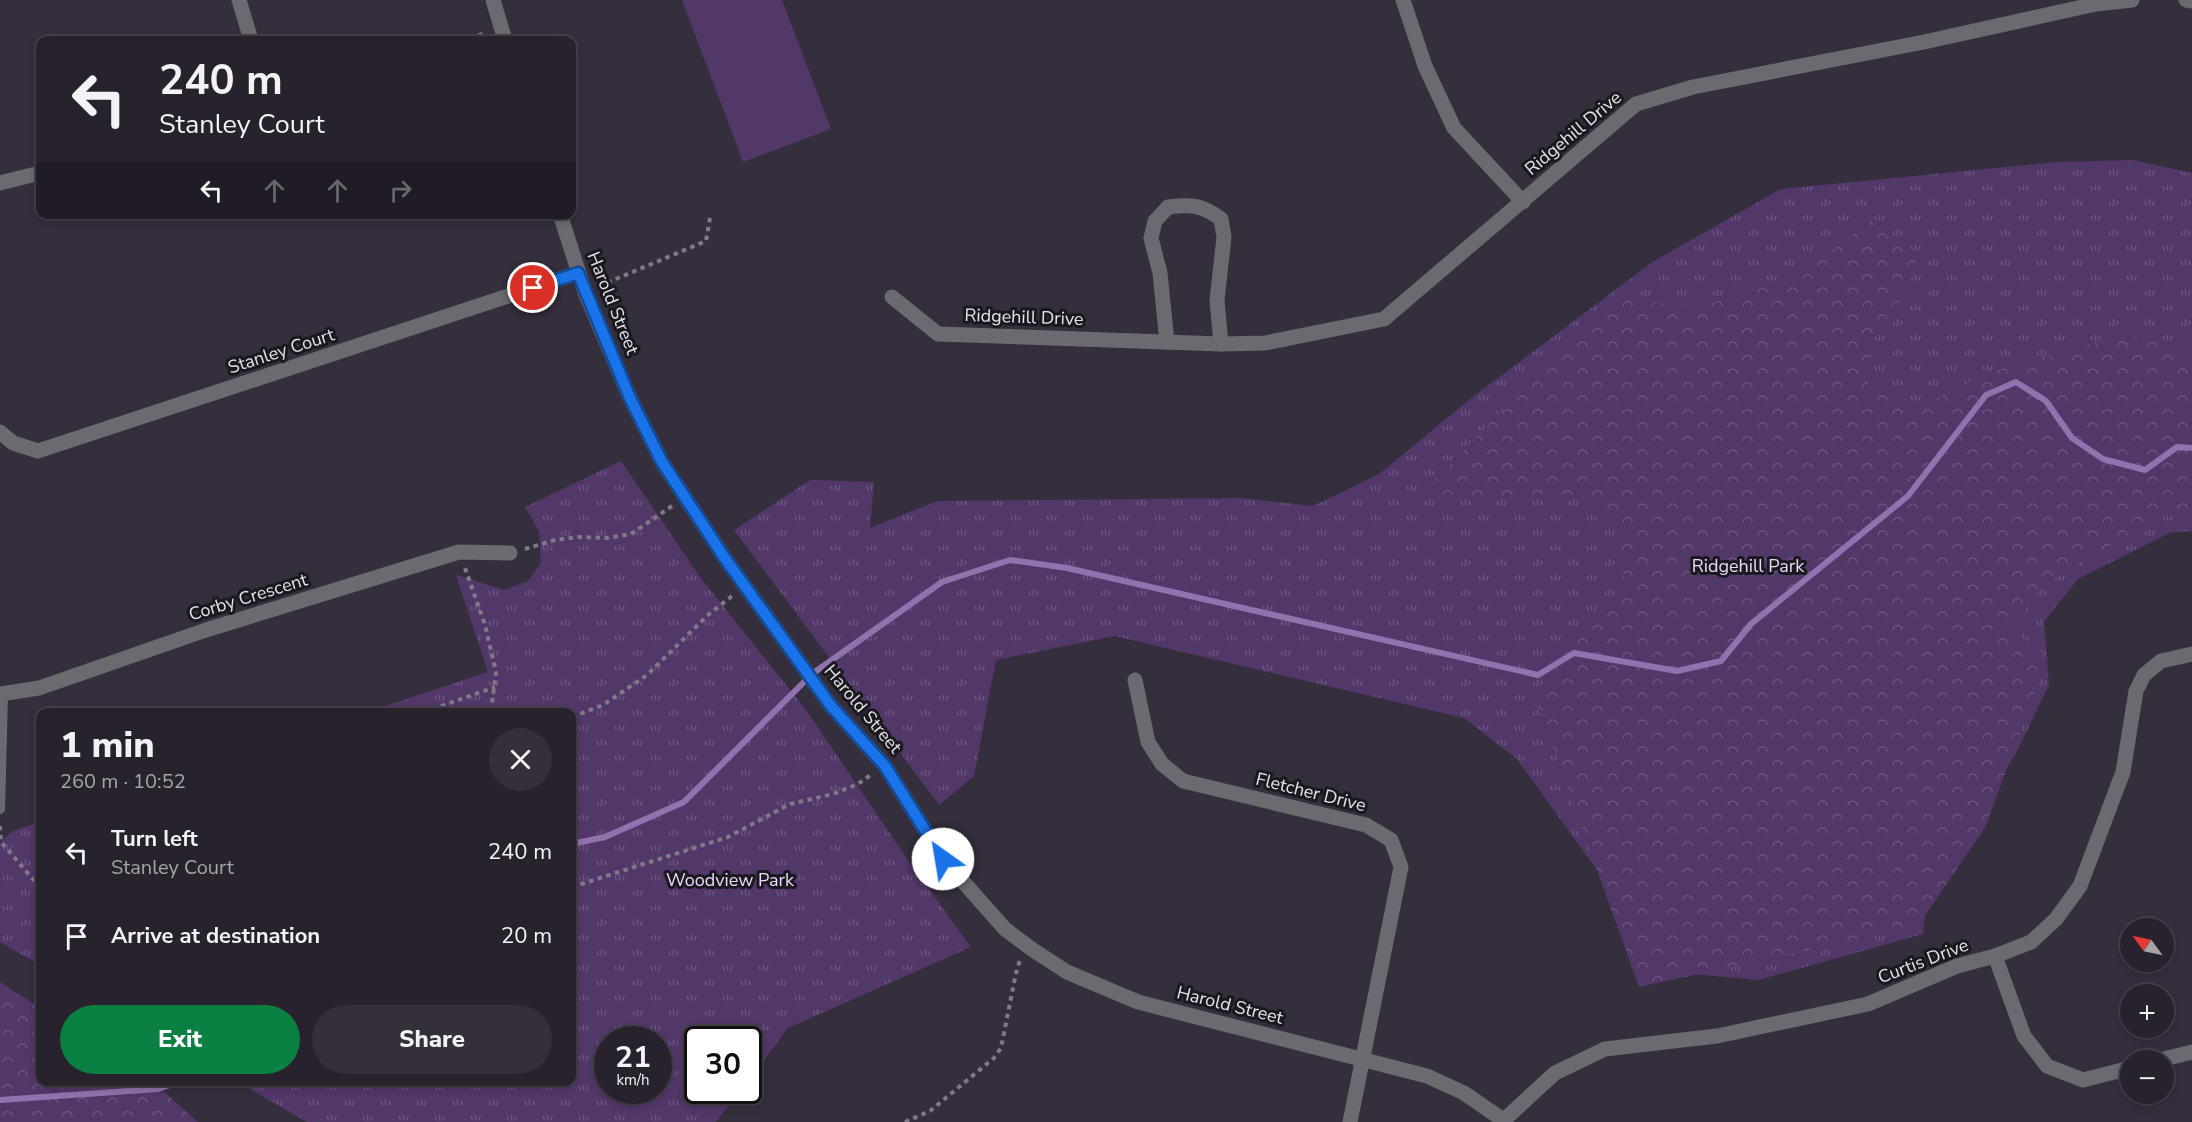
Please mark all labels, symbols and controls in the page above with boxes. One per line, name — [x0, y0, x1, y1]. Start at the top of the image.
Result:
text: 240 m — [159, 52, 283, 109]
icon: left — [60, 60, 138, 138]
street label: Ridgehill Drive — [1520, 85, 1626, 181]
text: Stanley Court — [159, 106, 325, 143]
icon: left — [195, 174, 228, 207]
icon: ahead — [258, 174, 291, 207]
icon: ahead — [321, 174, 354, 207]
icon: right — [384, 174, 417, 207]
street label: Harold Street — [581, 248, 645, 359]
pin — [507, 262, 558, 313]
icon: arrive — [516, 271, 549, 304]
street label: Ridgehill Drive — [964, 303, 1084, 331]
street label: Stanley Court — [225, 322, 338, 379]
park label: Ridgehill Park — [1692, 554, 1805, 578]
street label: Corby Crescent — [186, 567, 311, 626]
street label: Harold Street — [819, 660, 908, 759]
text: 1 min — [60, 721, 155, 770]
button: close — [489, 728, 552, 791]
street label: Fletcher Drive — [1253, 767, 1369, 817]
text: 260 m · 10:52 — [60, 768, 186, 795]
text: Turn left — [111, 824, 198, 854]
position arrow — [911, 827, 975, 891]
icon: left — [60, 836, 93, 869]
text: 240 m — [488, 837, 552, 867]
text: Stanley Court — [111, 854, 234, 881]
park label: Woodview Park — [666, 868, 795, 892]
north arrow — [2120, 918, 2174, 972]
map controls — [2120, 918, 2174, 1104]
icon: arrive — [60, 920, 93, 953]
text: Arrive at destination — [111, 921, 320, 951]
text: 20 m — [501, 921, 552, 951]
street label: Curtis Drive — [1874, 933, 1972, 989]
street label: Harold Street — [1174, 980, 1286, 1030]
button: + — [2120, 984, 2174, 1038]
button: Exit — [60, 1005, 300, 1074]
button: Share — [312, 1005, 552, 1074]
speed limit sign: 30 — [684, 1026, 762, 1104]
text: 21 — [615, 1037, 651, 1078]
button: − — [2120, 1050, 2174, 1104]
text: km/h — [616, 1070, 650, 1090]

